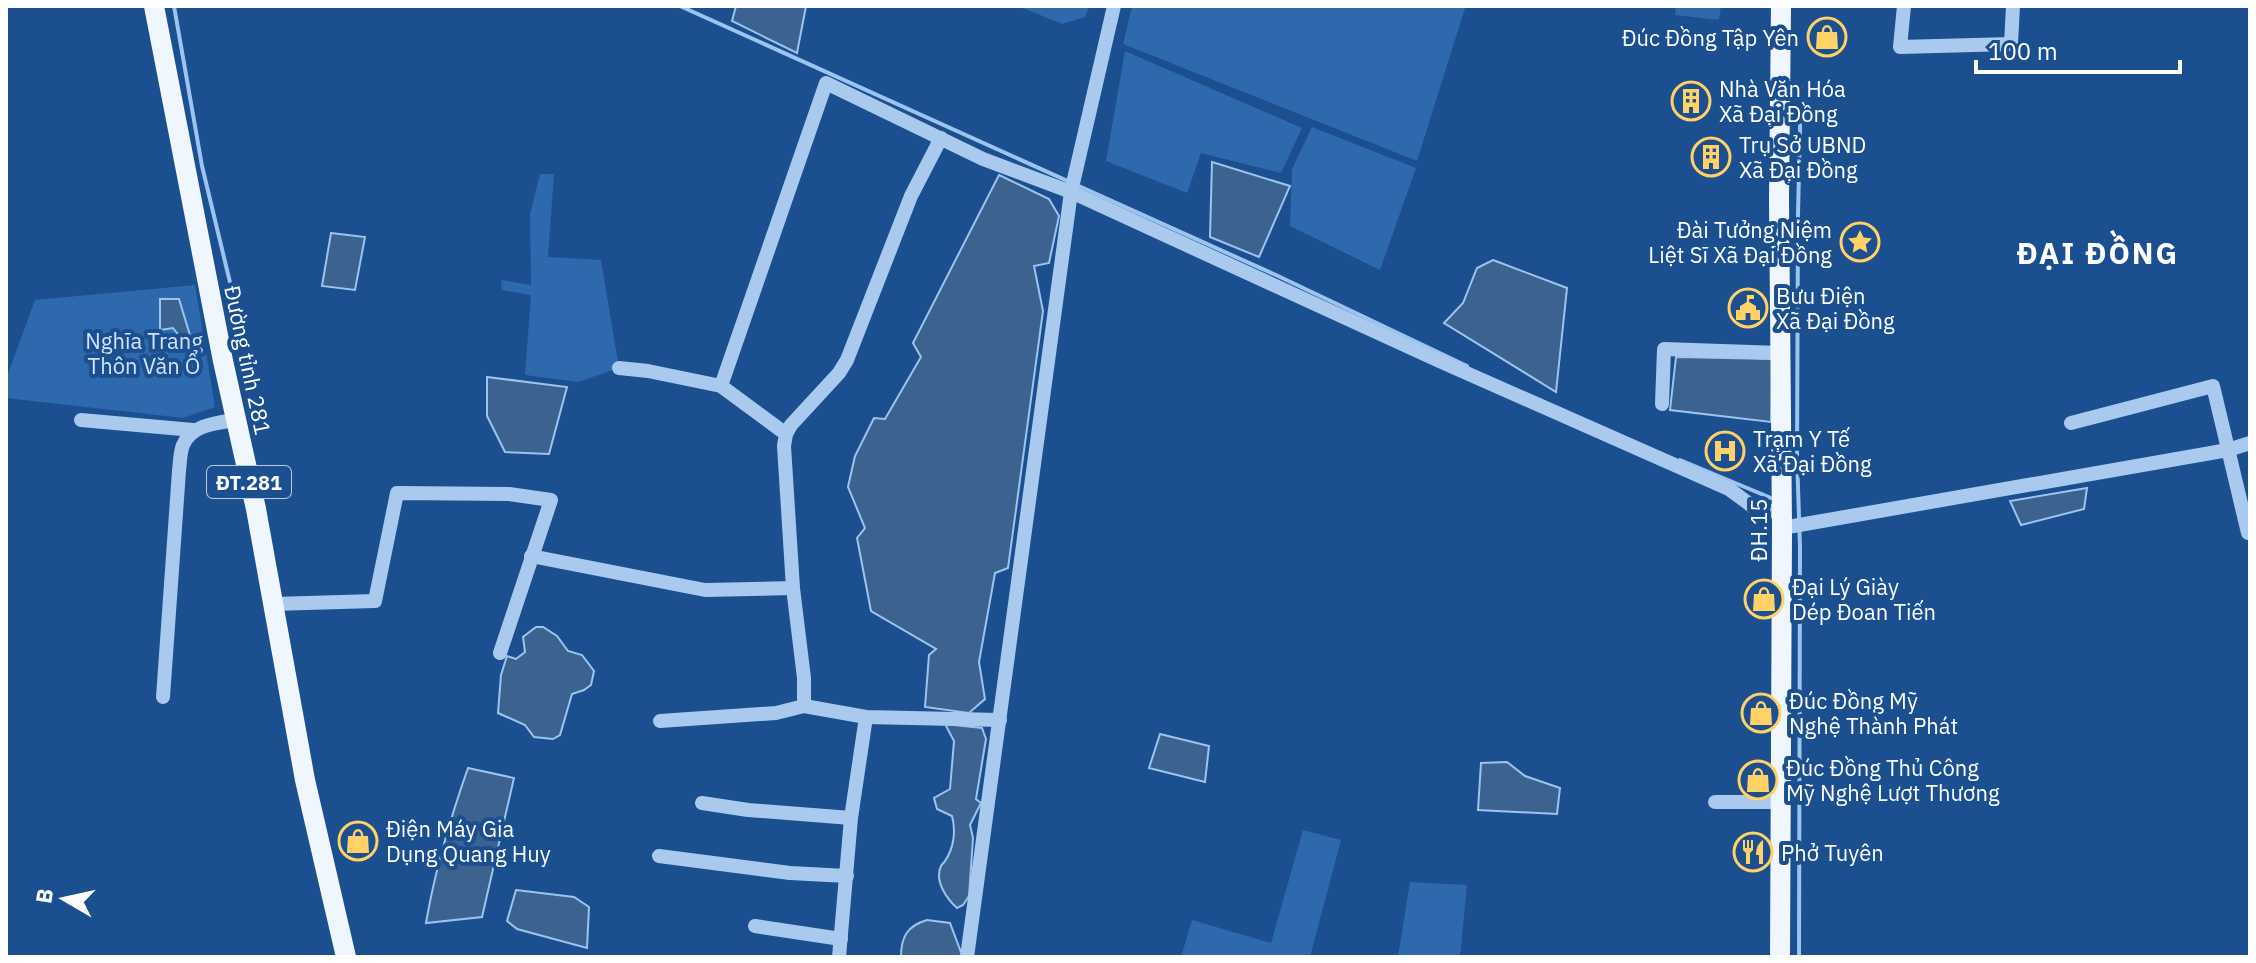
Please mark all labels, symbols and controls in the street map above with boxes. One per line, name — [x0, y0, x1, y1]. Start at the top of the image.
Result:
shop icon: Đúc Đồng Tập Yên — [1806, 16, 1848, 58]
place label: Đúc Đồng Tập Yên — [1622, 23, 1799, 52]
scale bar — [1976, 24, 2180, 74]
text: 100 m — [1988, 35, 2058, 67]
place label: Nhà Văn Hóa Xã Đại Đồng — [1719, 74, 1846, 128]
building icon: Nhà Văn Hóa Xã Đại Đồng — [1670, 80, 1712, 122]
place label: Trụ Sở UBND Xã Đại Đồng — [1739, 130, 1866, 184]
building icon: Trụ Sở UBND Xã Đại Đồng — [1690, 136, 1732, 178]
place label: Đài Tưởng Niệm Liệt Sĩ Xã Đại Đồng — [1648, 215, 1832, 269]
place icon: Đài Tưởng Niệm Liệt Sĩ Xã Đại Đồng — [1839, 221, 1881, 263]
district label: ĐẠI ĐỒNG — [2017, 229, 2179, 272]
place label: Bưu Điện Xã Đại Đồng — [1776, 281, 1895, 335]
street label: Đường tỉnh 281 — [218, 283, 278, 437]
public building icon: Bưu Điện Xã Đại Đồng — [1727, 287, 1769, 329]
park label: Nghĩa Trang Thôn Văn Ổ — [85, 326, 203, 380]
place label: Trạm Y Tế Xã Đại Đồng — [1753, 424, 1872, 478]
hospital icon: Trạm Y Tế Xã Đại Đồng — [1704, 430, 1746, 472]
road number: ĐT.281 — [207, 466, 291, 498]
street label: ĐH.15 — [1744, 499, 1773, 561]
place label: Đại Lý Giày Dép Đoan Tiến — [1792, 572, 1936, 626]
shop icon: Đại Lý Giày Dép Đoan Tiến — [1743, 578, 1785, 620]
place label: Đúc Đồng Mỹ Nghệ Thành Phát — [1789, 686, 1958, 740]
shop icon: Đúc Đồng Mỹ Nghệ Thành Phát — [1740, 692, 1782, 734]
place label: Đúc Đồng Thủ Công Mỹ Nghệ Lượt Thương — [1786, 753, 2000, 807]
shop icon: Đúc Đồng Thủ Công Mỹ Nghệ Lượt Thương — [1737, 759, 1779, 801]
place label: Điện Máy Gia Dụng Quang Huy — [386, 814, 551, 868]
shop icon: Điện Máy Gia Dụng Quang Huy — [337, 820, 379, 862]
restaurant icon: Phở Tuyên — [1732, 831, 1774, 873]
place label: Phở Tuyên — [1781, 838, 1884, 867]
north arrow — [24, 859, 104, 939]
text: B — [28, 886, 59, 905]

